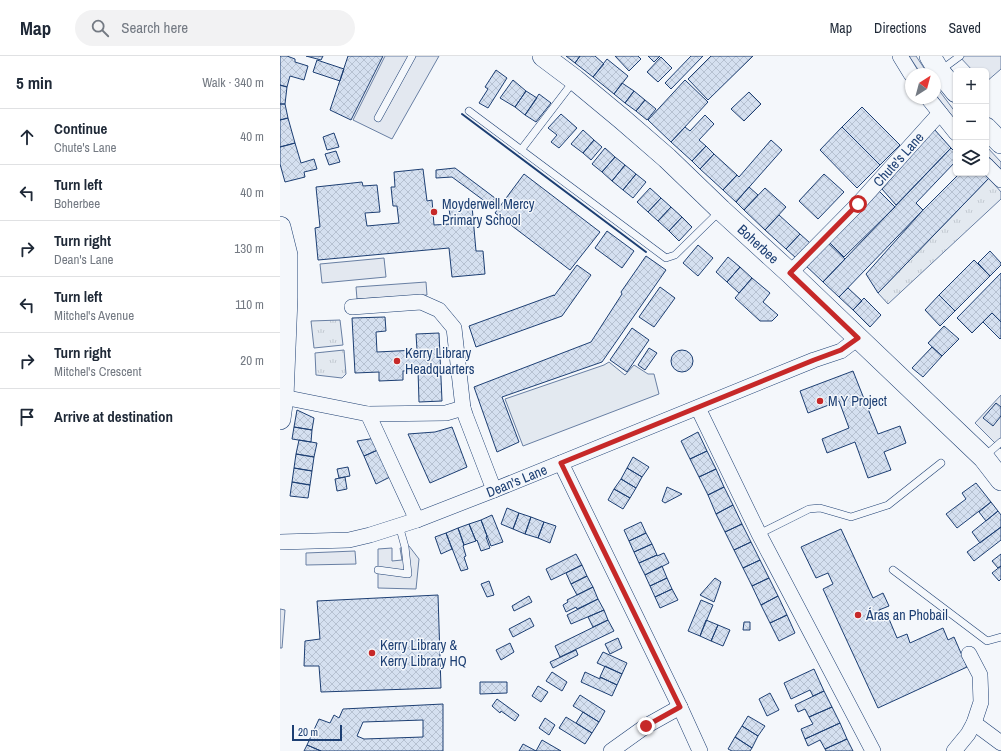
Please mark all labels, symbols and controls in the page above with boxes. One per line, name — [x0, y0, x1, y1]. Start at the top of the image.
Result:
search box — [75, 10, 355, 46]
text: Map — [20, 15, 51, 41]
icon: search — [89, 17, 111, 39]
text: Search here — [121, 17, 188, 38]
text: Map — [830, 19, 852, 37]
text: Directions — [874, 19, 926, 37]
text: Saved — [948, 19, 981, 37]
north arrow — [905, 68, 941, 104]
map controls — [953, 68, 989, 176]
button: + — [953, 68, 989, 104]
text: 5 min — [16, 71, 52, 94]
text: Walk · 340 m — [202, 74, 264, 91]
button: − — [953, 104, 989, 140]
text: Continue — [54, 118, 107, 139]
icon: ahead — [16, 126, 38, 148]
text: 40 m — [240, 128, 264, 145]
street label: Chute's Lane — [869, 128, 927, 190]
text: Chute's Lane — [54, 139, 117, 156]
button: layers — [953, 140, 989, 176]
text: Turn left — [54, 174, 102, 195]
icon: left — [16, 182, 38, 204]
text: 40 m — [240, 184, 264, 201]
text: Boherbee — [54, 195, 100, 212]
place label: Moyderwell Mercy Primary School — [442, 195, 535, 229]
route start — [849, 195, 867, 213]
marker: Moyderwell Mercy Primary School — [429, 207, 439, 217]
street label: Boherbee — [734, 221, 783, 267]
text: Turn right — [54, 230, 111, 251]
icon: right — [16, 238, 38, 260]
text: 130 m — [234, 240, 264, 257]
text: Dean's Lane — [54, 251, 114, 268]
text: Turn left — [54, 286, 102, 307]
icon: left — [16, 294, 38, 316]
text: 110 m — [235, 296, 264, 313]
text: Mitchel's Avenue — [54, 307, 134, 324]
text: Turn right — [54, 342, 111, 363]
place label: Kerry Library Headquarters — [405, 344, 475, 378]
icon: right — [16, 350, 38, 372]
text: 20 m — [240, 352, 264, 369]
marker: Kerry Library Headquarters — [392, 356, 402, 366]
text: Mitchel's Crescent — [54, 363, 141, 380]
place label: M Y Project — [828, 392, 887, 410]
marker: M Y Project — [815, 396, 825, 406]
icon: arrive — [16, 406, 38, 428]
text: Arrive at destination — [54, 406, 173, 427]
street label: Dean's Lane — [484, 460, 550, 501]
place label: Áras an Phobail — [865, 606, 948, 624]
marker: Áras an Phobail — [853, 610, 863, 620]
place label: Kerry Library & Kerry Library HQ — [380, 636, 467, 670]
marker: Kerry Library & Kerry Library HQ — [367, 648, 377, 658]
route end — [637, 717, 655, 735]
scale bar — [292, 723, 342, 742]
text: 20 m — [298, 725, 318, 739]

